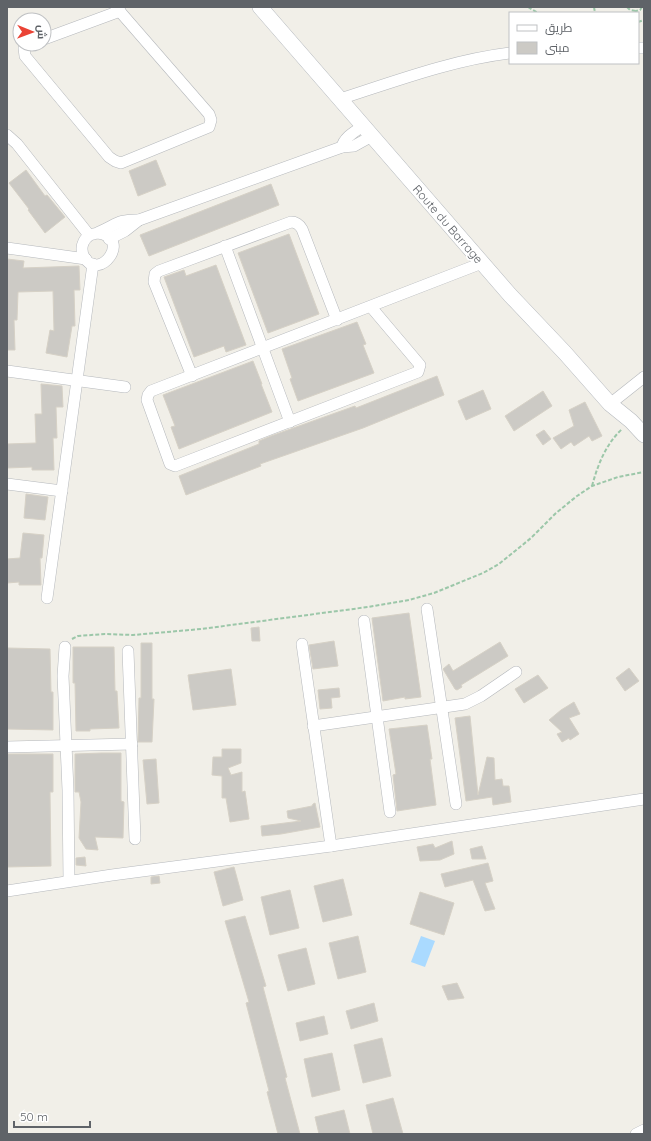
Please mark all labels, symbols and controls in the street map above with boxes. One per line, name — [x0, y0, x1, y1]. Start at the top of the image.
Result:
north arrow — [12, 12, 52, 52]
legend — [509, 12, 639, 64]
text: طريق — [545, 20, 573, 35]
text: ش — [35, 25, 49, 39]
text: مبنى — [545, 40, 570, 55]
street label: Route du Barrage — [410, 182, 486, 267]
scale bar — [14, 1103, 90, 1129]
text: 50 m — [20, 1109, 48, 1124]

